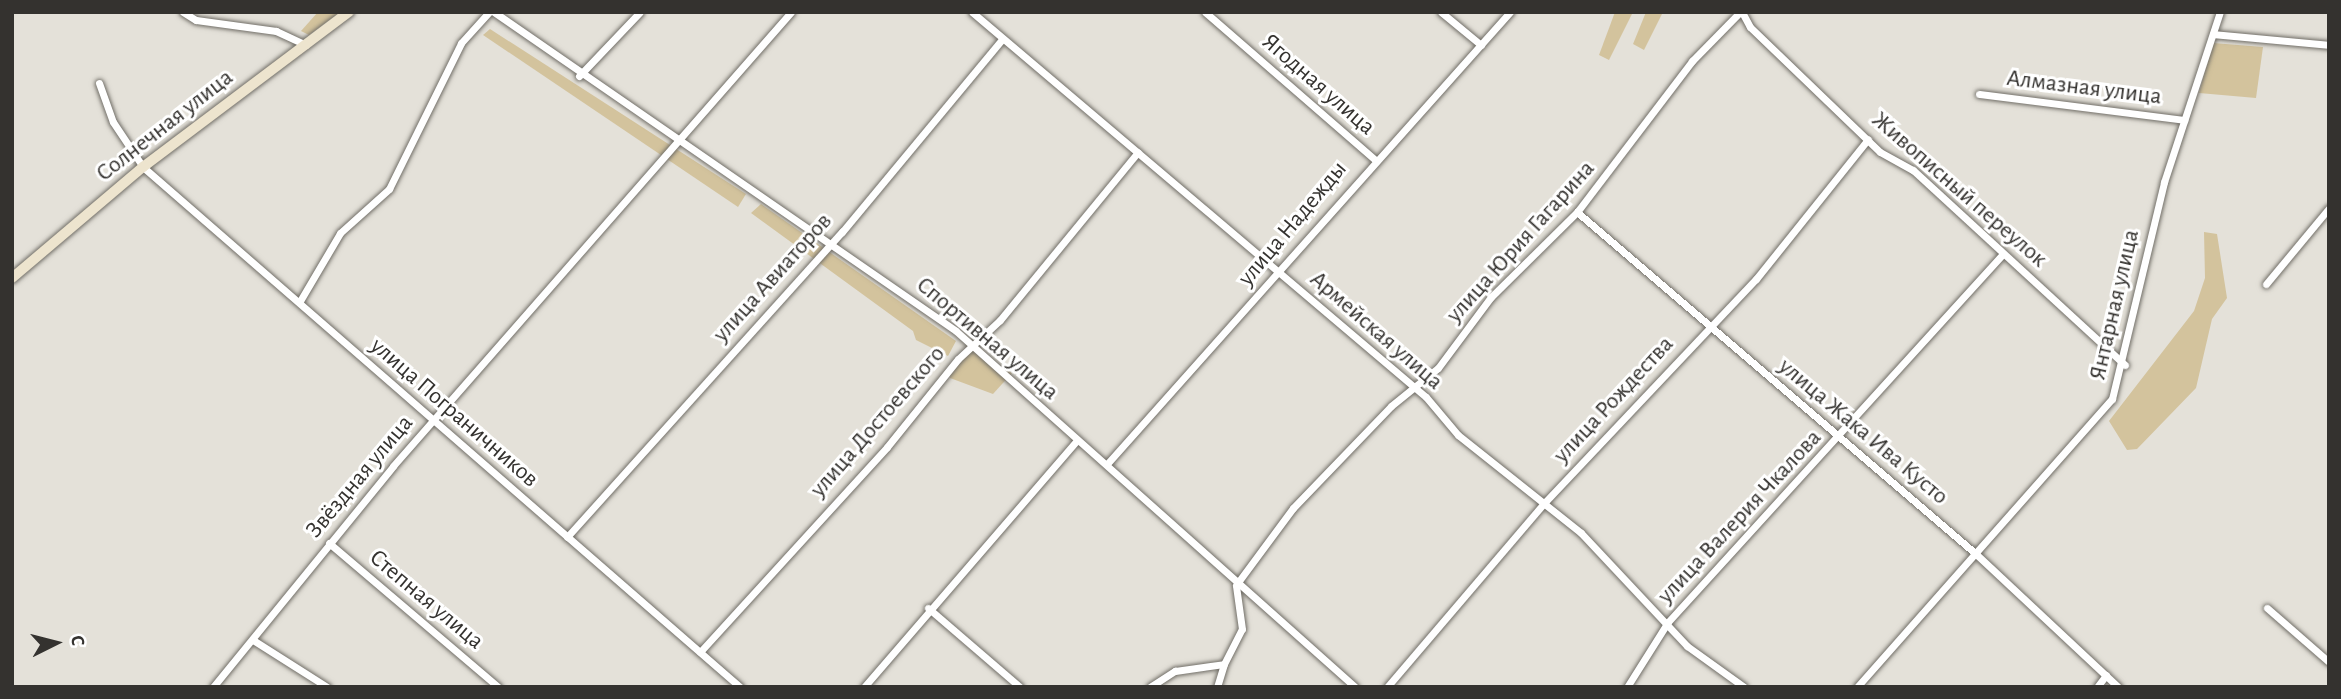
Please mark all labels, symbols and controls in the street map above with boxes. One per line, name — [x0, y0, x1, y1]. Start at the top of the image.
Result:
street label: Ягодная улица — [1256, 28, 1380, 142]
street label: Солнечная улица — [91, 64, 239, 188]
street label: Алмазная улица — [2005, 64, 2163, 112]
street label: Живописный переулок — [1865, 106, 2053, 274]
street label: улица Юрия Гагарина — [1441, 155, 1601, 329]
street label: улица Надежды — [1232, 156, 1354, 292]
street label: улица Авиаторов — [707, 207, 839, 349]
street label: Янтарная улица — [2084, 227, 2146, 383]
street label: Армейская улица — [1304, 265, 1448, 397]
street label: Спортивная улица — [910, 271, 1064, 407]
street label: улица Рождества — [1548, 330, 1680, 470]
street label: улица Пограничников — [364, 332, 544, 494]
street label: улица Достоевского — [804, 340, 952, 504]
street label: улица Жака Ива Кусто — [1772, 353, 1954, 511]
street label: Звёздная улица — [300, 410, 420, 544]
street label: улица Валерия Чкалова — [1652, 424, 1828, 610]
street label: Степная улица — [363, 544, 489, 656]
north arrow — [21, 608, 91, 678]
text: С — [67, 635, 87, 647]

